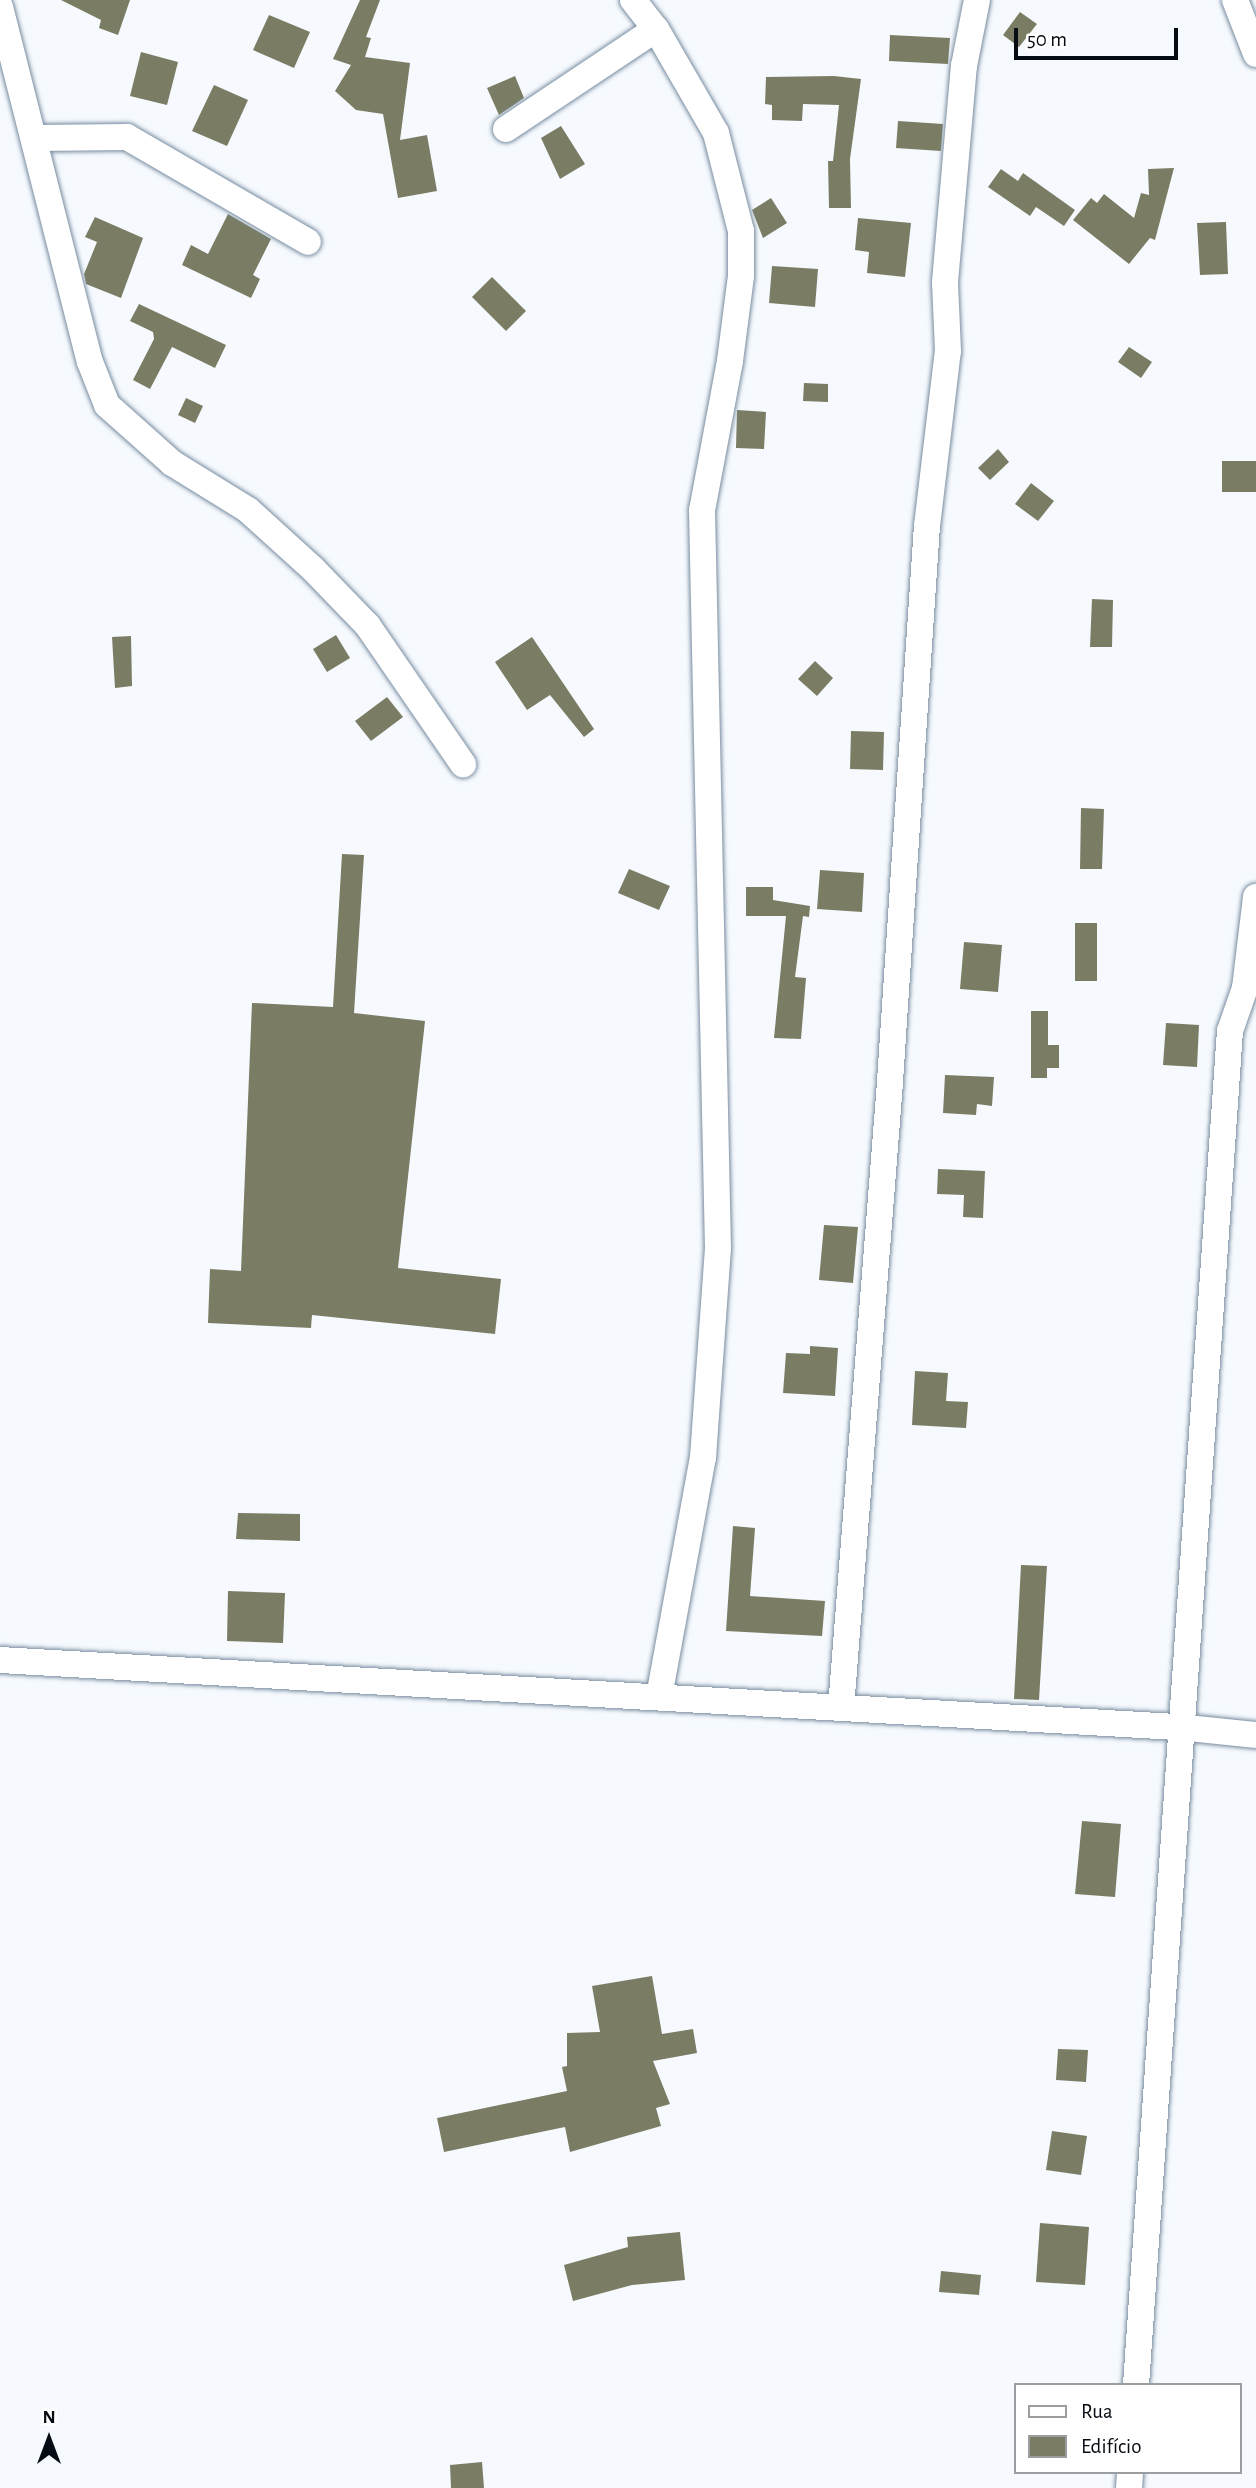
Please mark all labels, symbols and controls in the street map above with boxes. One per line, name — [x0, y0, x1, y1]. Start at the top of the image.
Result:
scale bar — [1018, 14, 1182, 58]
text: 50 m — [1027, 29, 1067, 50]
legend — [1014, 2383, 1242, 2474]
text: Rua — [1081, 2401, 1113, 2422]
north arrow — [14, 2404, 84, 2474]
text: N — [42, 2408, 56, 2427]
text: Edifício — [1081, 2436, 1141, 2457]

